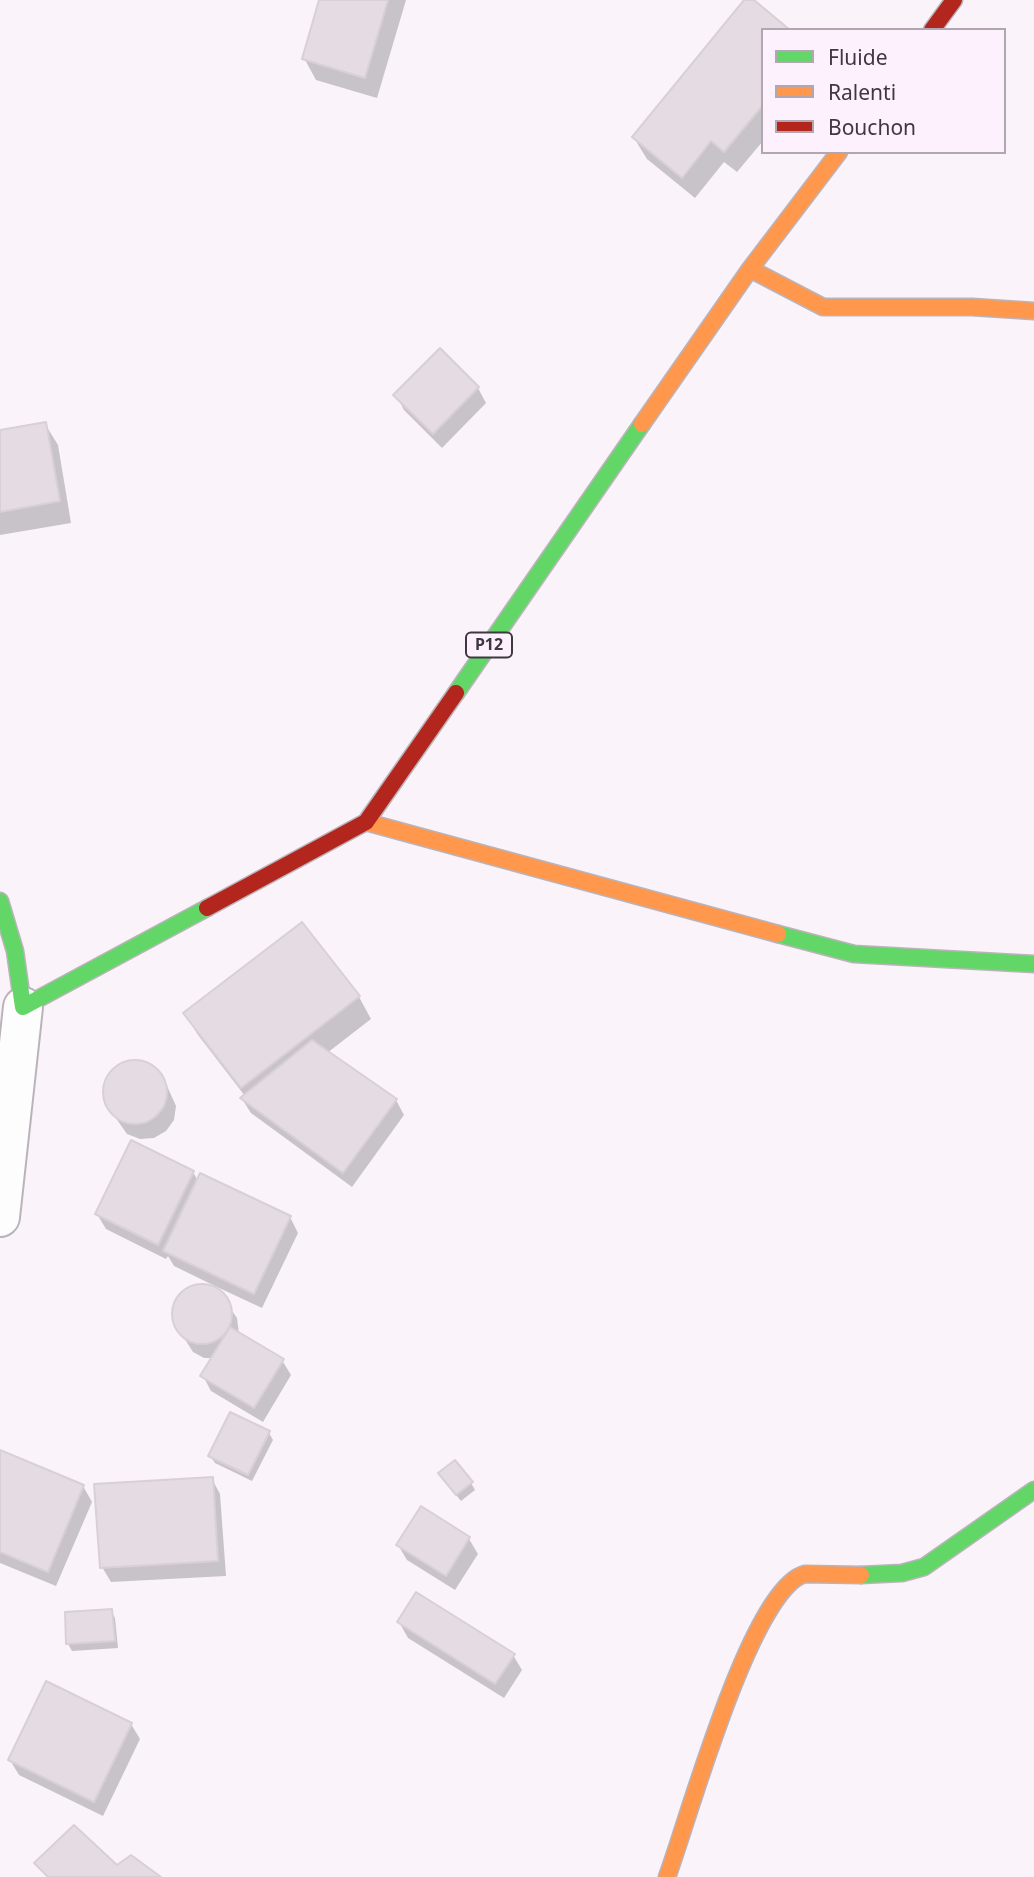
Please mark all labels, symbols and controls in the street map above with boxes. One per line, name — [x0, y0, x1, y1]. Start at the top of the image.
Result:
legend — [761, 28, 1006, 154]
text: Fluide — [828, 43, 887, 71]
text: Ralenti — [828, 78, 896, 106]
text: Bouchon — [828, 113, 916, 141]
road number: P12 — [466, 632, 512, 658]

